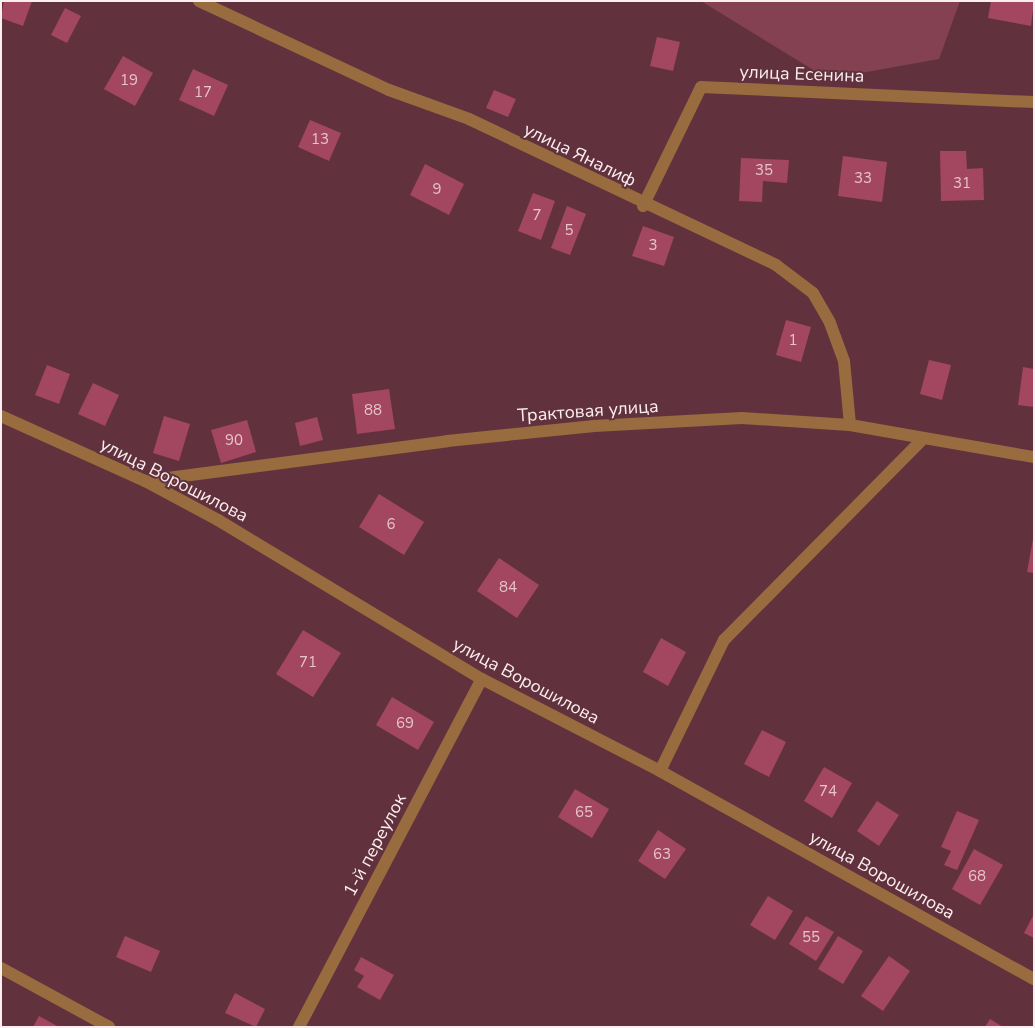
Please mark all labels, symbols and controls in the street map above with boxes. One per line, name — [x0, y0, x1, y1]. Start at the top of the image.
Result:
street label: улица Есенина — [739, 61, 865, 87]
house number: 19 — [120, 72, 138, 90]
house number: 17 — [194, 84, 212, 102]
street label: улица Яналиф — [520, 118, 640, 192]
house number: 13 — [311, 131, 329, 149]
house number: 35 — [755, 162, 773, 180]
house number: 33 — [854, 170, 872, 188]
house number: 31 — [953, 175, 971, 193]
house number: 9 — [433, 181, 441, 199]
house number: 7 — [533, 207, 541, 225]
house number: 5 — [565, 222, 573, 240]
house number: 3 — [649, 237, 657, 255]
house number: 1 — [789, 332, 797, 350]
street label: Трактовая улица — [517, 395, 659, 427]
house number: 88 — [364, 402, 382, 420]
house number: 90 — [225, 432, 243, 450]
street label: улица Ворошилова — [96, 433, 252, 527]
house number: 6 — [387, 516, 395, 534]
house number: 84 — [499, 579, 517, 597]
street label: улица Ворошилова — [449, 633, 603, 729]
house number: 71 — [299, 654, 317, 672]
house number: 69 — [396, 715, 414, 733]
house number: 74 — [819, 783, 837, 801]
street label: 1-й переулок — [339, 790, 411, 900]
house number: 65 — [575, 804, 593, 822]
street label: улица Ворошилова — [805, 826, 959, 924]
house number: 63 — [653, 846, 671, 864]
house number: 68 — [968, 868, 986, 886]
house number: 55 — [802, 929, 820, 947]

